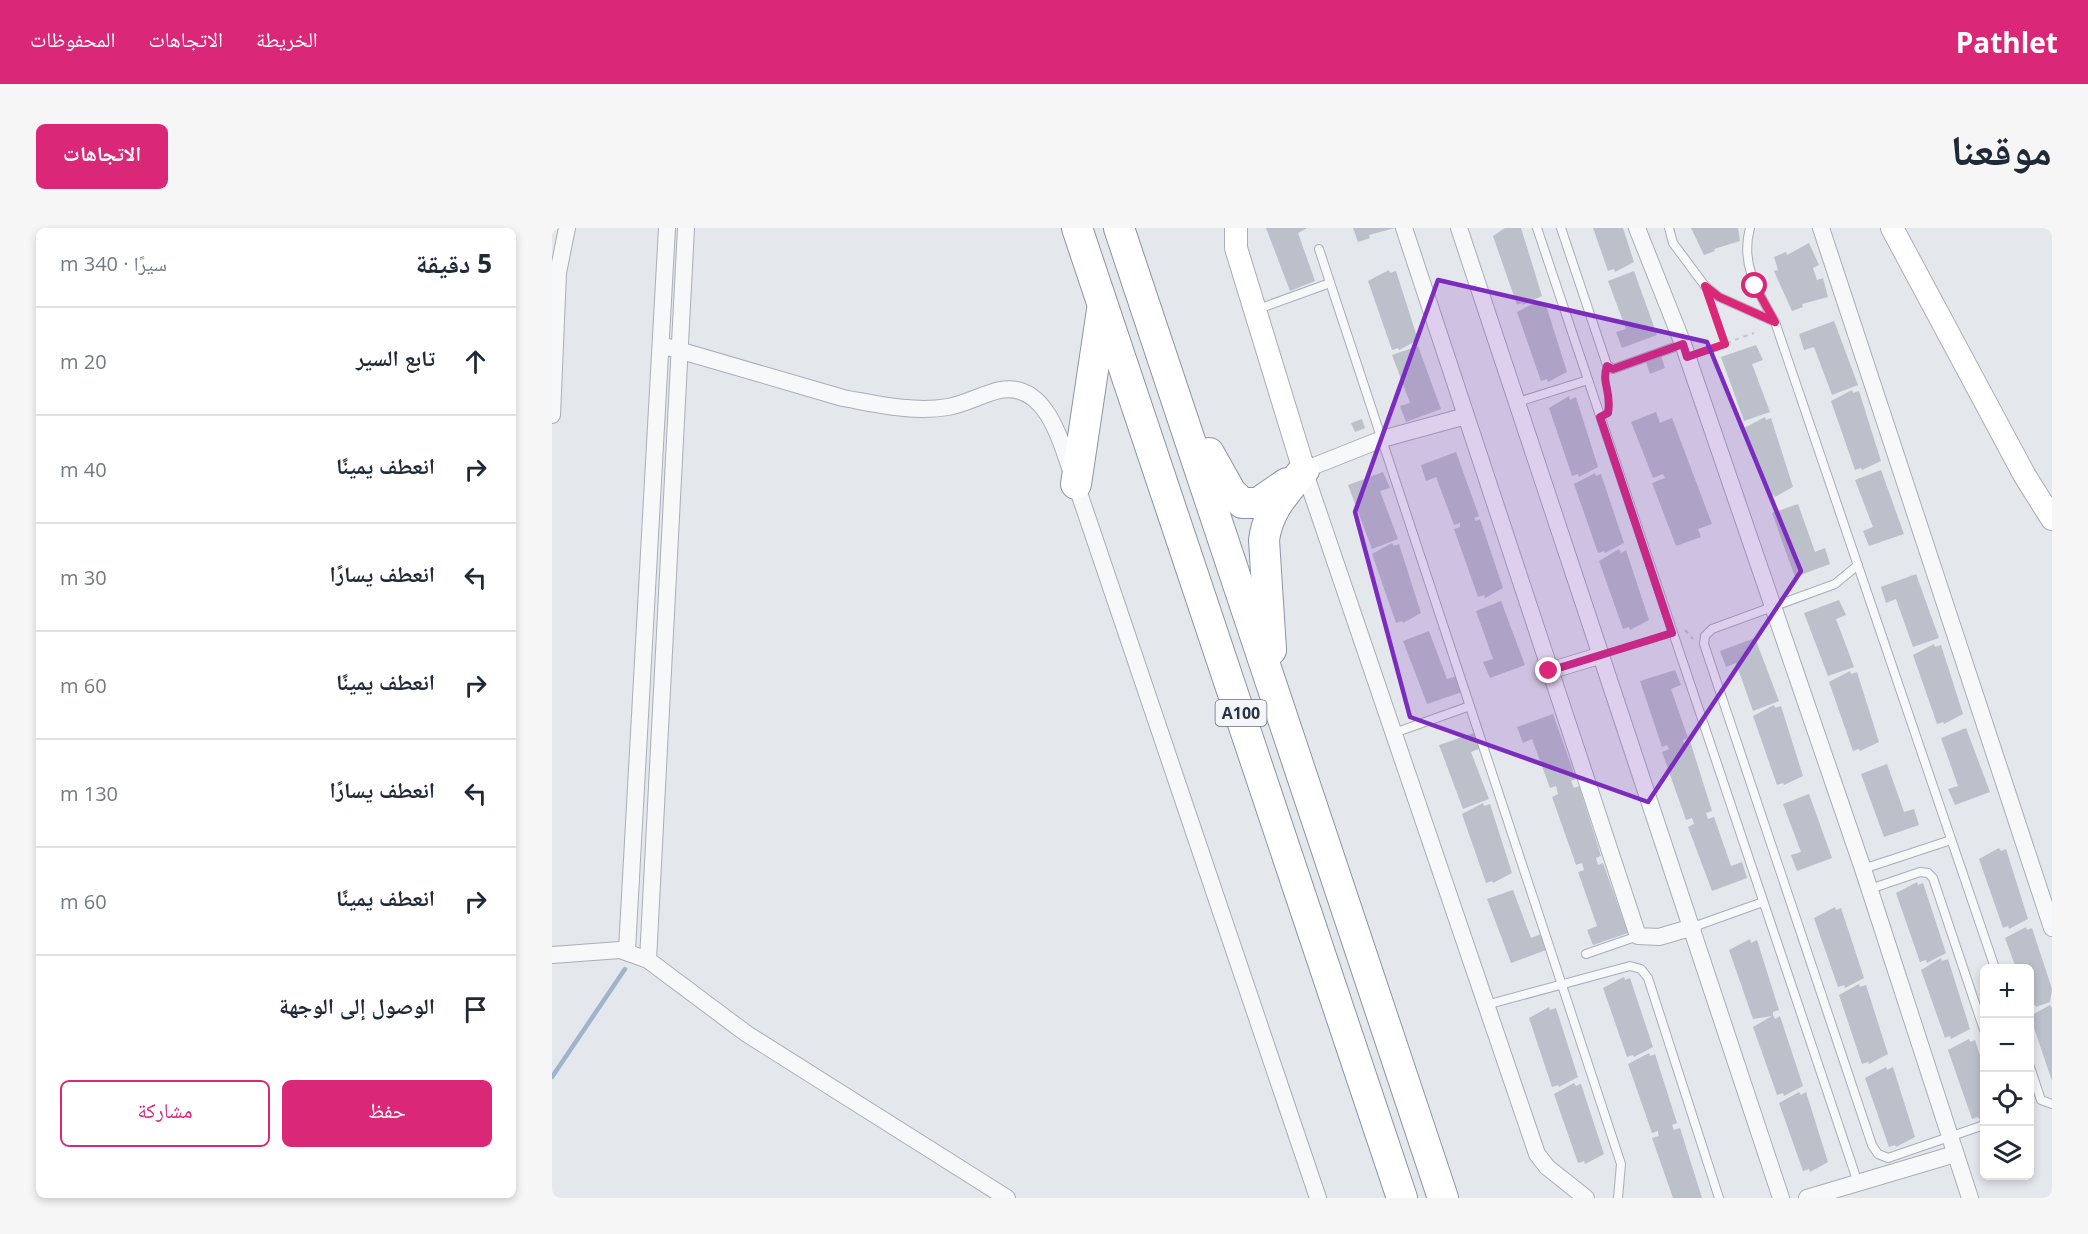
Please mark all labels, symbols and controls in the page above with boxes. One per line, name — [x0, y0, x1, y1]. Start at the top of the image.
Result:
text: Pathlet — [1956, 23, 2058, 61]
text: المحفوظات — [30, 25, 115, 53]
text: الاتجاهات — [148, 25, 223, 53]
text: الخريطة — [256, 25, 318, 53]
text: موقعنا — [1951, 120, 2052, 177]
button: الاتجاهات — [36, 124, 168, 189]
text: 5 دقيقة — [416, 245, 492, 281]
text: سيرًا · 340 m — [60, 250, 167, 277]
route start — [1741, 272, 1767, 298]
text: تابع السير — [356, 342, 435, 372]
icon: ahead — [459, 345, 492, 378]
text: 20 m — [60, 348, 107, 375]
text: انعطف يمينًا — [336, 450, 435, 480]
icon: right — [459, 453, 492, 486]
text: 40 m — [60, 456, 107, 483]
text: انعطف يسارًا — [330, 558, 435, 588]
icon: left — [459, 561, 492, 594]
text: 30 m — [60, 564, 107, 591]
route end — [1535, 657, 1561, 683]
text: انعطف يمينًا — [336, 666, 435, 696]
icon: right — [459, 669, 492, 702]
text: 60 m — [60, 672, 107, 699]
road number: A100 — [1216, 700, 1266, 726]
text: انعطف يسارًا — [330, 774, 435, 804]
icon: left — [459, 777, 492, 810]
text: 130 m — [60, 780, 118, 807]
text: انعطف يمينًا — [336, 882, 435, 912]
icon: right — [459, 885, 492, 918]
text: 60 m — [60, 888, 107, 915]
map controls — [1980, 964, 2034, 1180]
button: + — [1980, 964, 2034, 1018]
text: الوصول إلى الوجهة — [279, 990, 435, 1020]
icon: arrive — [459, 993, 492, 1026]
button: − — [1980, 1018, 2034, 1072]
button: locate — [1980, 1072, 2034, 1126]
button: مشاركة — [60, 1080, 270, 1147]
button: حفظ — [282, 1080, 492, 1147]
button: layers — [1980, 1126, 2034, 1180]

